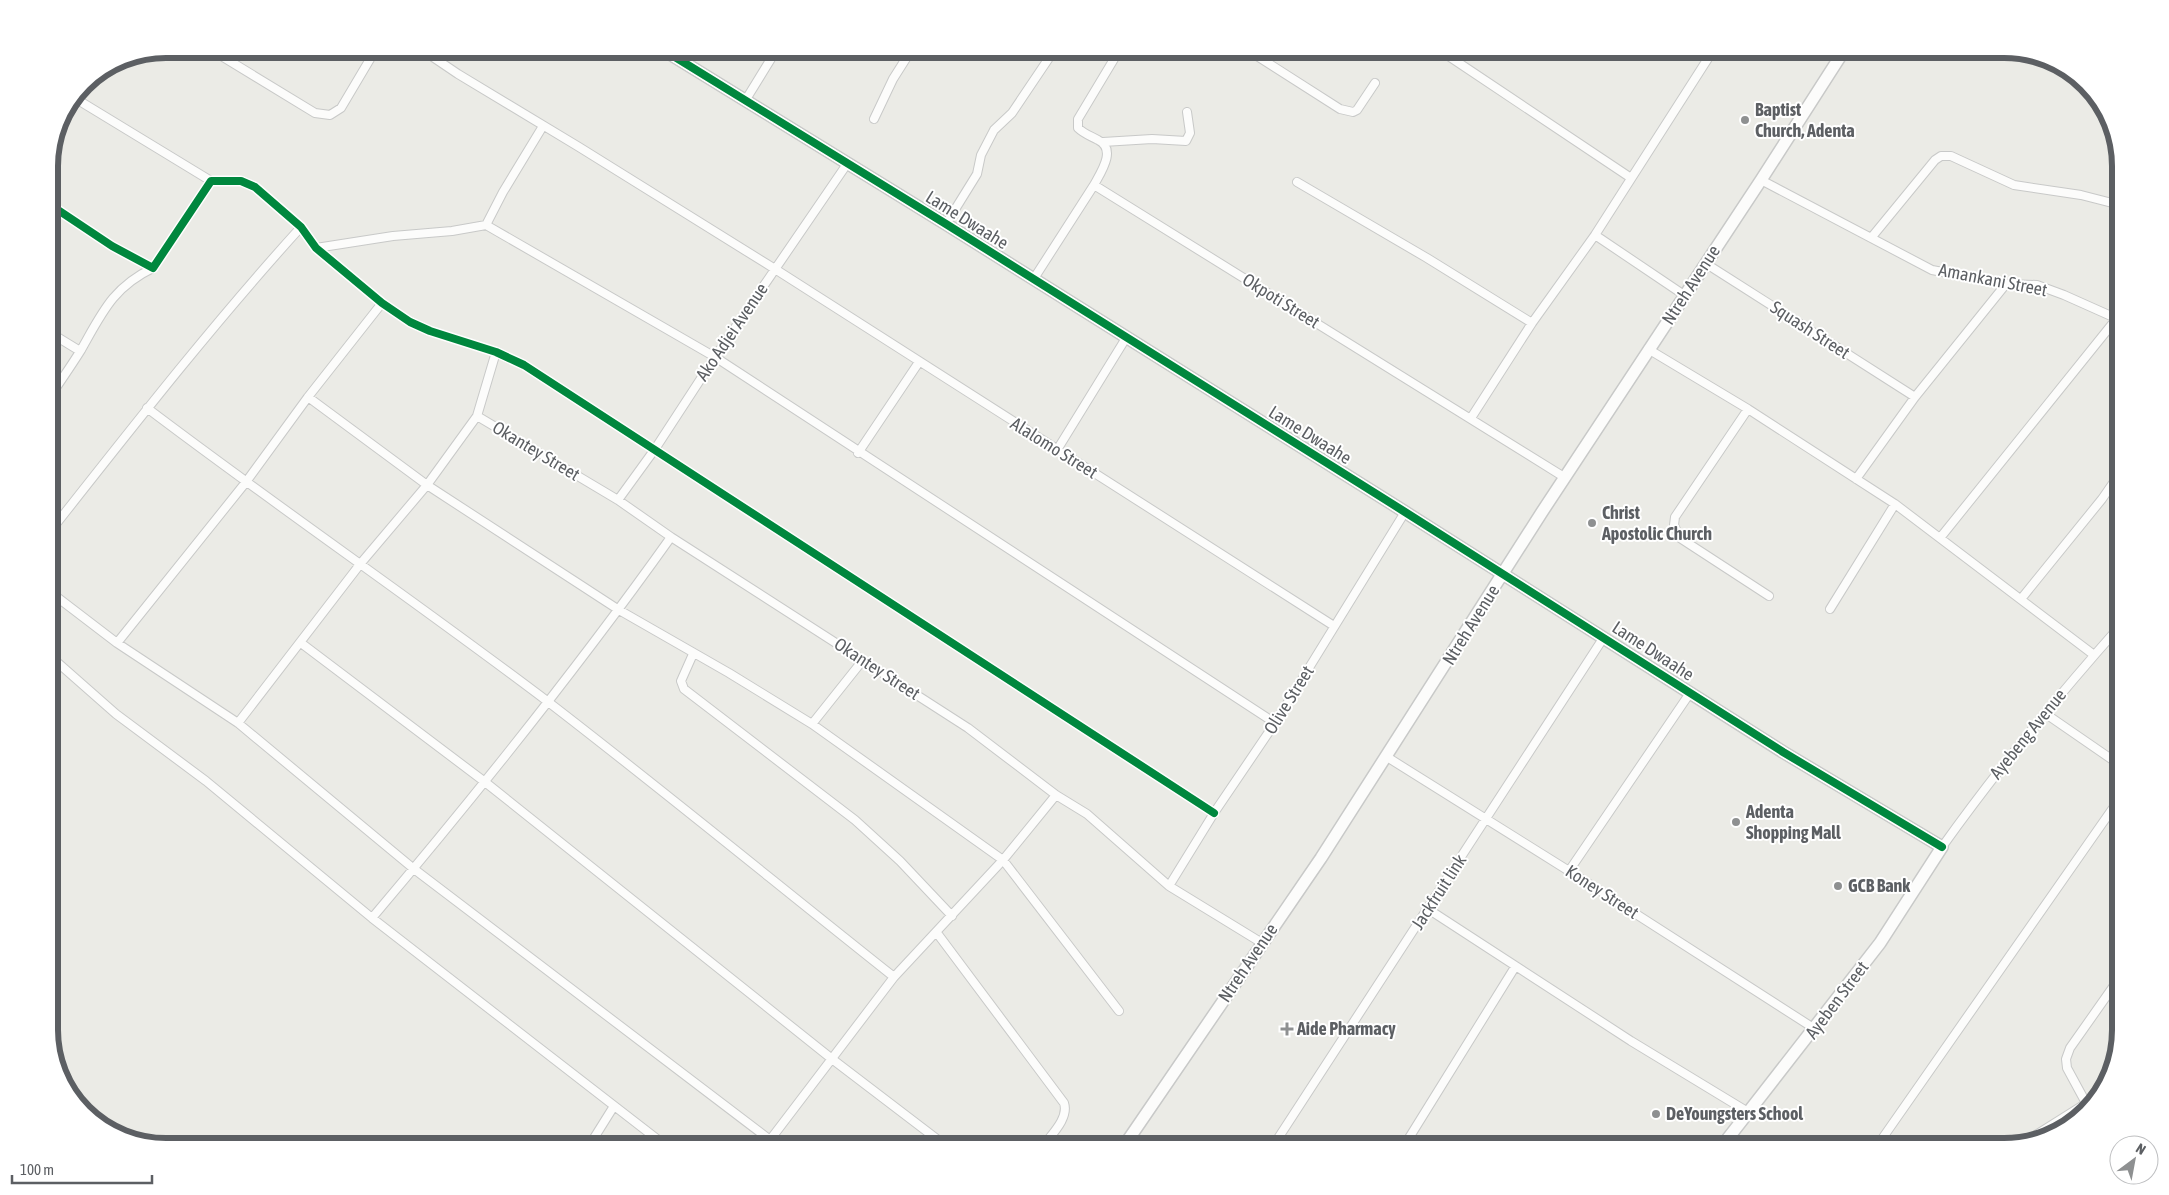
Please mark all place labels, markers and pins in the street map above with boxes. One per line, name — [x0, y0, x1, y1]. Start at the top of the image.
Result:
place label: Baptist Church, Adenta — [1755, 99, 1855, 141]
marker: Baptist Church, Adenta — [1739, 114, 1751, 126]
place label: Christ Apostolic Church — [1601, 502, 1712, 544]
marker: Christ Apostolic Church — [1586, 517, 1598, 529]
place label: Adenta Shopping Mall — [1745, 801, 1841, 843]
marker: Adenta Shopping Mall — [1730, 816, 1742, 828]
place label: GCB Bank — [1848, 875, 1911, 896]
marker: GCB Bank — [1832, 880, 1844, 892]
place label: Aide Pharmacy — [1296, 1018, 1396, 1039]
marker: Aide Pharmacy — [1281, 1023, 1293, 1035]
place label: DeYoungsters School — [1666, 1103, 1803, 1124]
marker: DeYoungsters School — [1650, 1108, 1662, 1120]

